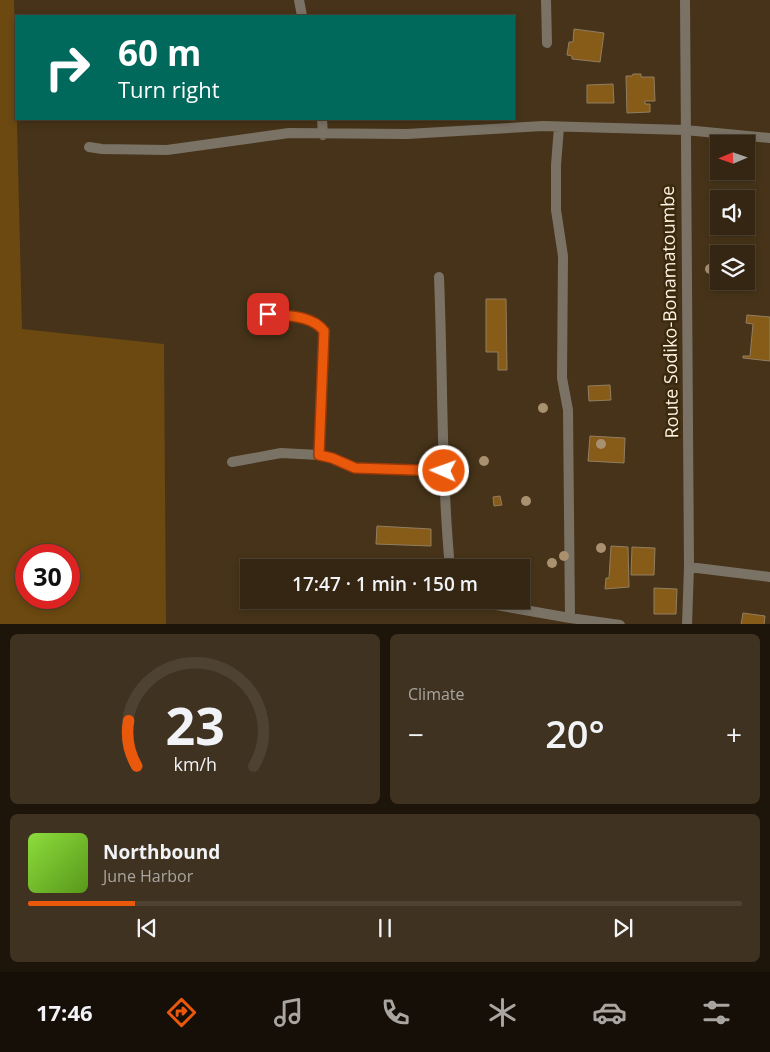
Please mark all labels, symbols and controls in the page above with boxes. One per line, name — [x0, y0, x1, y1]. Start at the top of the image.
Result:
text: 60 m — [118, 29, 201, 76]
icon: right — [35, 35, 100, 100]
text: Turn right — [118, 74, 220, 104]
north arrow — [710, 135, 755, 180]
map controls — [710, 135, 755, 290]
street label: Route Sodiko-Bonamatoumbe — [655, 185, 683, 439]
button: sound — [710, 190, 755, 235]
button: layers — [710, 245, 755, 290]
pin — [247, 293, 289, 335]
icon: arrive — [254, 300, 282, 328]
position arrow — [417, 444, 469, 496]
speed limit sign: 30 — [15, 544, 80, 609]
text: 17:47 · 1 min · 150 m — [292, 571, 478, 597]
text: Climate — [408, 683, 465, 705]
text: 23 — [165, 689, 225, 760]
text: 20° — [545, 707, 605, 759]
text: − — [408, 715, 424, 753]
text: + — [726, 715, 742, 753]
text: km/h — [173, 752, 217, 776]
text: Northbound — [103, 839, 220, 865]
text: June Harbor — [103, 865, 193, 887]
icon: previous — [133, 914, 161, 942]
icon: pause — [371, 914, 399, 942]
icon: next — [609, 914, 637, 942]
icon: directions — [164, 995, 199, 1030]
icon: music — [271, 995, 306, 1030]
icon: phone — [378, 995, 413, 1030]
icon: climate — [485, 995, 520, 1030]
icon: car — [592, 995, 627, 1030]
icon: filters — [699, 995, 734, 1030]
text: 17:46 — [36, 997, 93, 1027]

